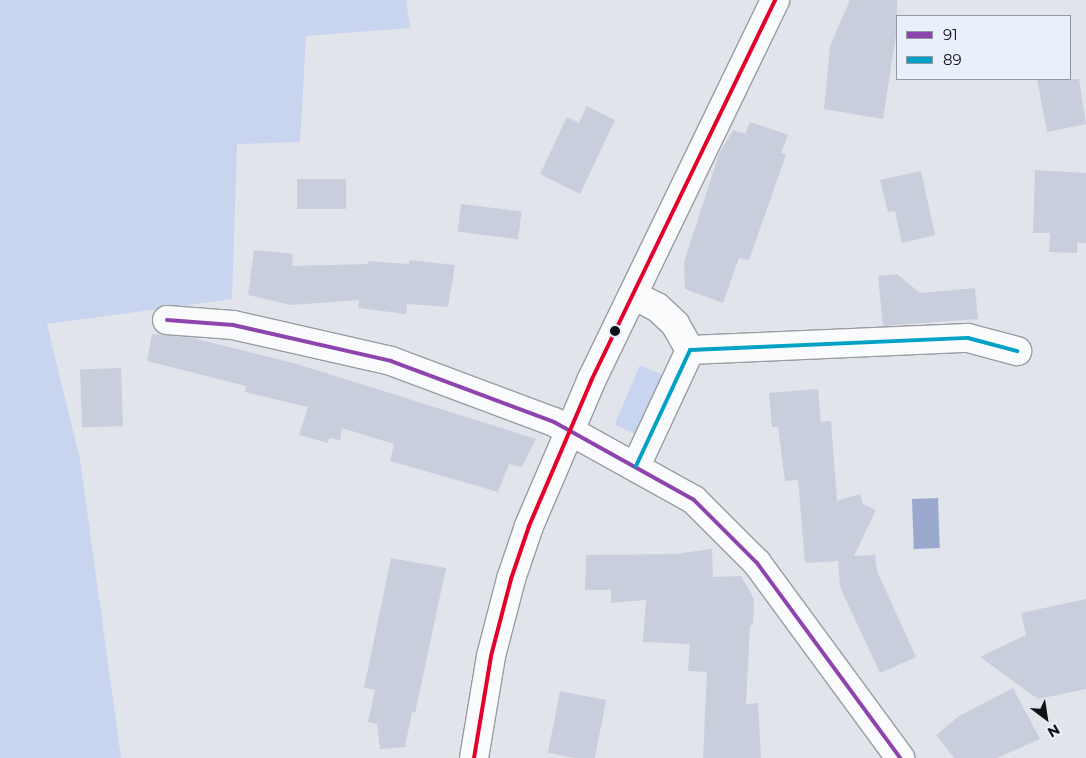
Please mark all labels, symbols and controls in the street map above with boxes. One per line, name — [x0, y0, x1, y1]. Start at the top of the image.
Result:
legend — [896, 15, 1071, 80]
text: 91 — [943, 25, 958, 44]
text: 89 — [943, 50, 962, 69]
unlabelled marker — [610, 326, 620, 336]
north arrow — [1021, 693, 1071, 743]
text: N — [1044, 720, 1063, 741]

